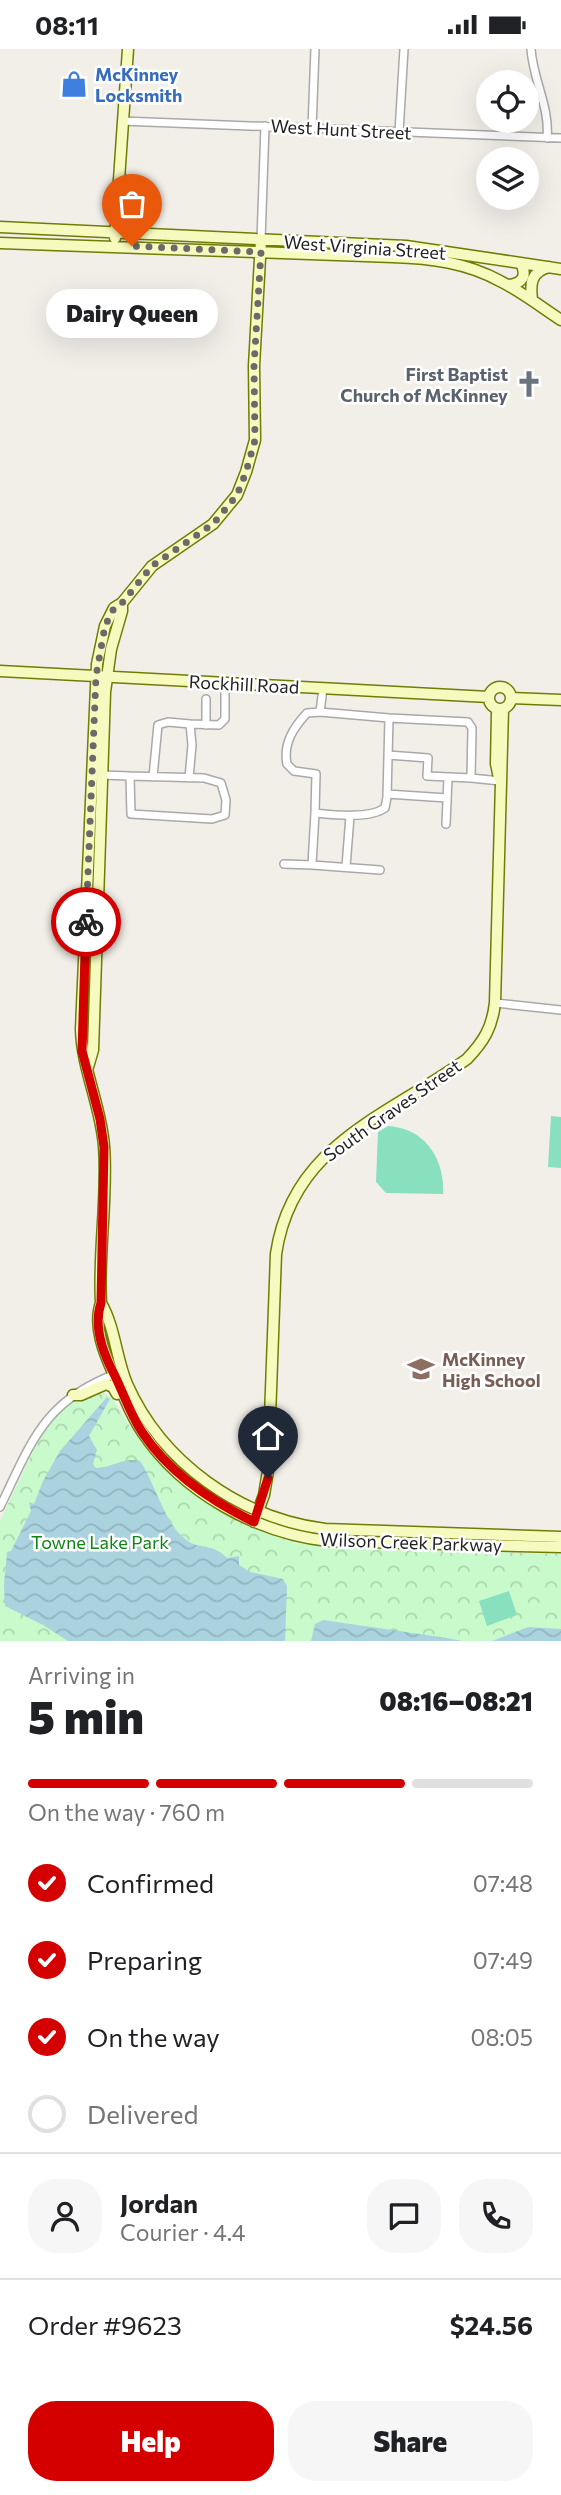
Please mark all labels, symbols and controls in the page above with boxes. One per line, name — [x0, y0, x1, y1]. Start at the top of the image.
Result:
text: 08:11 — [35, 9, 99, 40]
place label: McKinney Locksmith — [95, 63, 182, 106]
shop icon: McKinney Locksmith — [59, 69, 89, 99]
map controls — [476, 70, 539, 210]
button: locate — [476, 70, 539, 133]
street label: West Hunt Street — [270, 114, 412, 144]
button: layers — [476, 147, 539, 210]
pin — [102, 174, 162, 246]
icon: bag — [113, 185, 151, 223]
street label: West Virginia Street — [283, 230, 447, 264]
callout: Dairy Queen — [46, 288, 218, 337]
text: Dairy Queen — [66, 299, 198, 327]
place label: First Baptist Church of McKinney — [340, 363, 508, 406]
church icon: First Baptist Church of McKinney — [514, 369, 544, 399]
street label: Rockhill Road — [188, 670, 300, 698]
courier — [51, 887, 121, 957]
icon: bike — [67, 903, 105, 941]
street label: South Graves Street — [319, 1054, 465, 1166]
place label: McKinney High School — [442, 1348, 541, 1391]
school or university icon: McKinney High School — [406, 1354, 436, 1384]
pin — [238, 1406, 298, 1478]
icon: home — [249, 1417, 287, 1455]
street label: Wilson Creek Parkway — [320, 1528, 502, 1556]
park label: Towne Lake Park — [31, 1531, 169, 1553]
text: Arriving in — [28, 1661, 135, 1689]
text: 08:16–08:21 — [379, 1685, 533, 1716]
text: 5 min — [28, 1687, 144, 1743]
text: On the way · 760 m — [28, 1798, 225, 1826]
icon: check — [28, 1864, 66, 1902]
text: Confirmed — [87, 1867, 214, 1898]
text: 07:48 — [473, 1869, 533, 1897]
icon: check — [28, 1941, 66, 1979]
text: Preparing — [87, 1944, 202, 1975]
text: 07:49 — [473, 1946, 533, 1974]
icon: check — [28, 2018, 66, 2056]
text: On the way — [87, 2021, 220, 2052]
text: 08:05 — [470, 2023, 533, 2051]
text: Delivered — [87, 2098, 198, 2129]
button: person — [28, 2179, 102, 2253]
button: chat — [367, 2179, 441, 2253]
button: phone — [459, 2179, 533, 2253]
text: Jordan — [120, 2187, 198, 2218]
text: Courier · 4.4 — [120, 2218, 246, 2246]
text: Order #9623 — [28, 2309, 182, 2340]
text: $24.56 — [450, 2309, 533, 2340]
button: Help — [28, 2401, 274, 2481]
button: Share — [288, 2401, 533, 2481]

